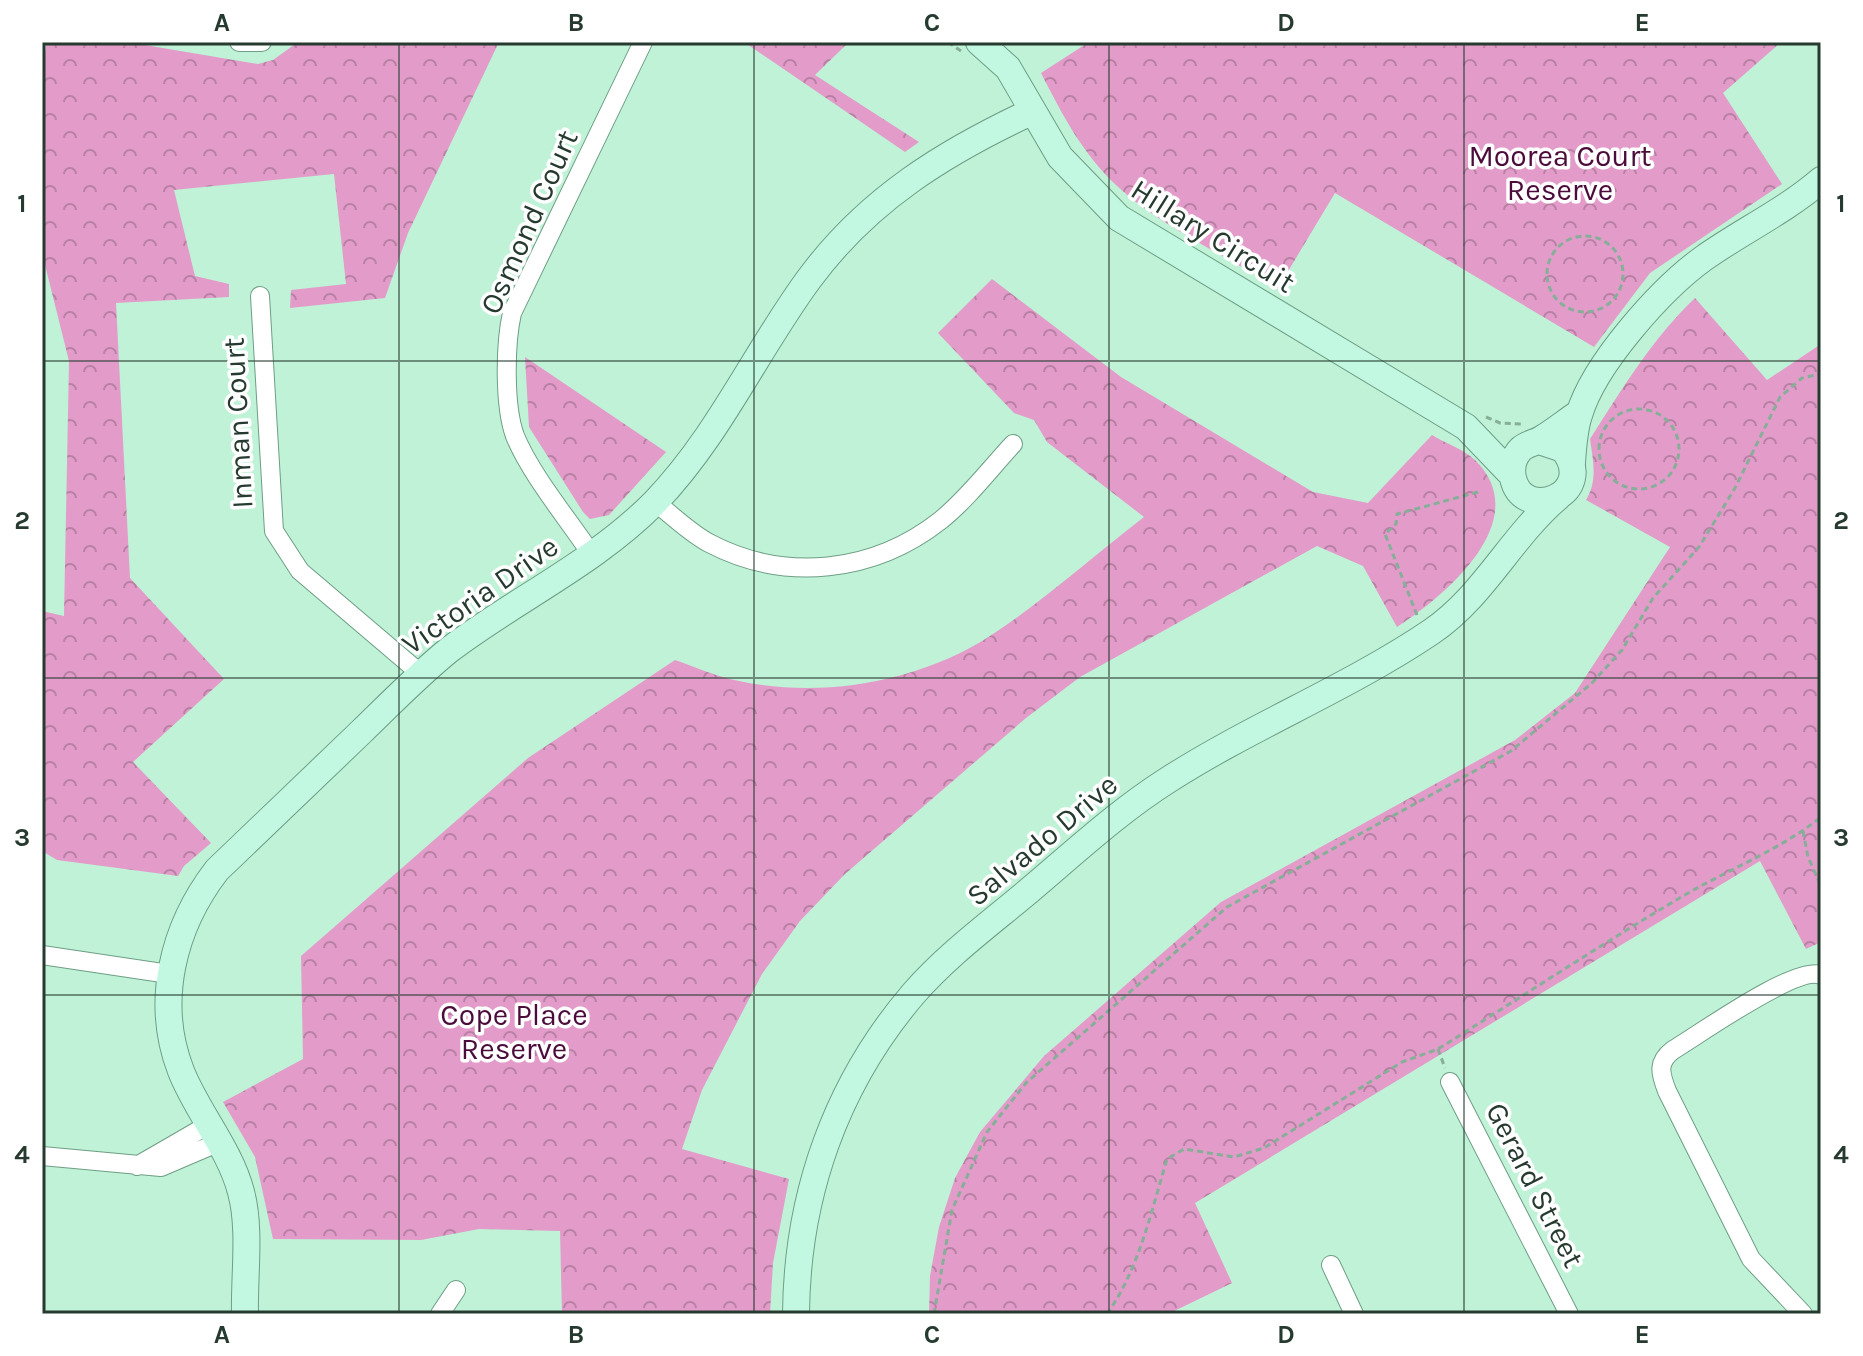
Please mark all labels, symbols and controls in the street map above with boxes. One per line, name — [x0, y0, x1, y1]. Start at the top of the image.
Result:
text: A — [214, 7, 230, 38]
text: B — [568, 7, 584, 38]
text: C — [924, 7, 940, 38]
text: D — [1277, 7, 1295, 38]
text: E — [1634, 7, 1650, 38]
street label: Osmond Court — [472, 124, 586, 320]
park label: Moorea Court Reserve — [1468, 138, 1652, 208]
street label: Hillary Circuit — [1124, 171, 1302, 301]
text: 1 — [17, 188, 27, 219]
text: 1 — [1836, 188, 1846, 219]
street label: Inman Court — [216, 336, 260, 510]
text: 2 — [14, 505, 30, 536]
text: 2 — [1833, 505, 1849, 536]
street label: Victoria Drive — [395, 528, 565, 662]
street label: Salvado Drive — [959, 766, 1125, 914]
text: 3 — [14, 822, 30, 853]
text: 3 — [1833, 822, 1849, 853]
park label: Cope Place Reserve — [440, 997, 588, 1067]
street label: Gerard Street — [1478, 1097, 1592, 1273]
text: 4 — [14, 1139, 30, 1170]
text: 4 — [1833, 1139, 1849, 1170]
text: A — [214, 1319, 230, 1350]
text: B — [568, 1319, 584, 1350]
text: C — [924, 1319, 940, 1350]
text: D — [1277, 1319, 1295, 1350]
text: E — [1634, 1319, 1650, 1350]

